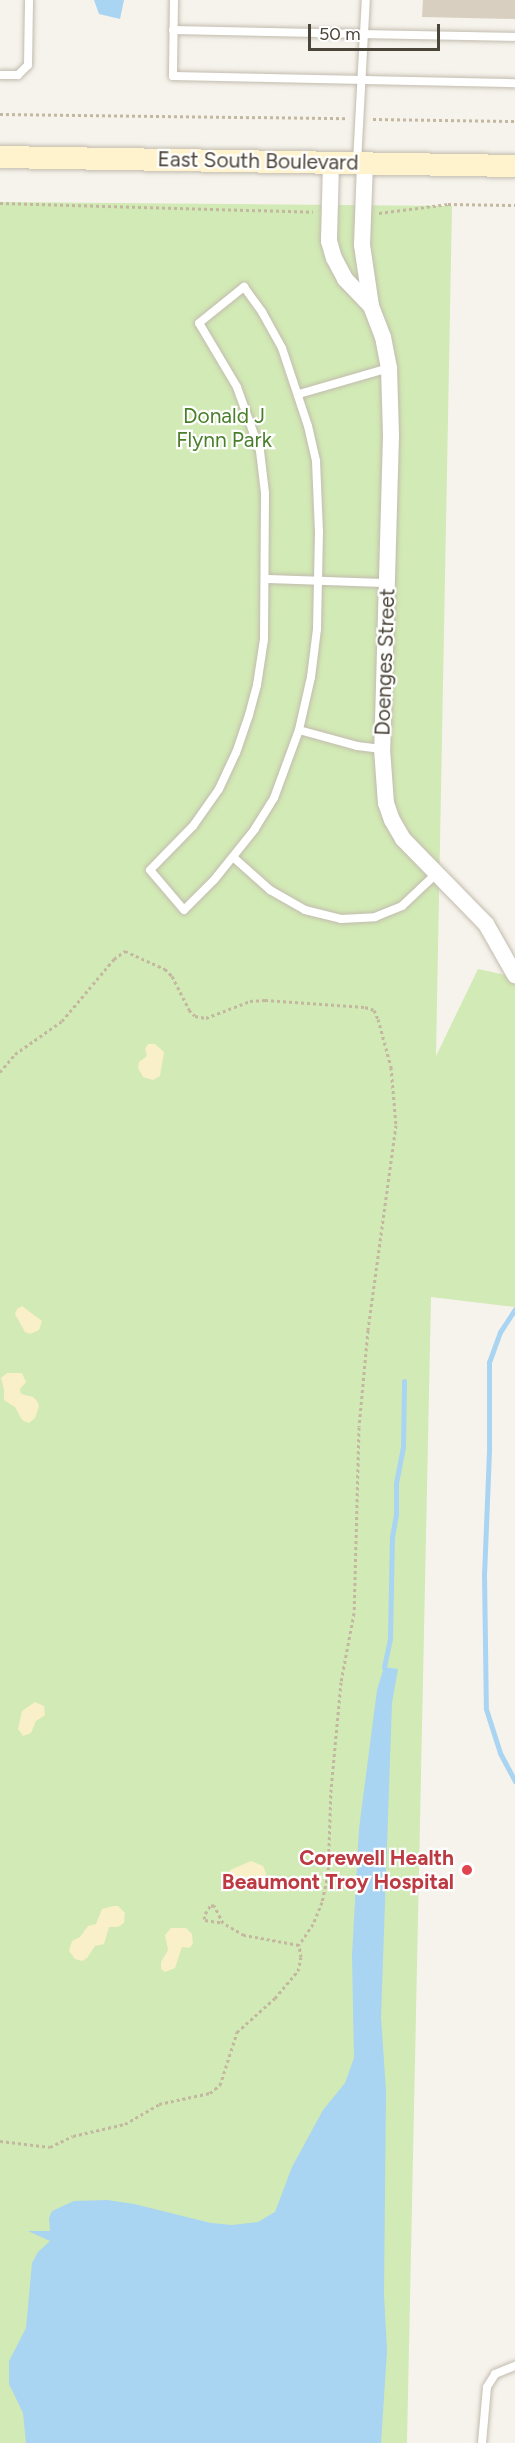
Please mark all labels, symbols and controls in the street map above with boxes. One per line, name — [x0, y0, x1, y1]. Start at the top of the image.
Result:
scale bar — [311, 12, 443, 50]
text: 50 m — [319, 23, 361, 45]
street label: East South Boulevard — [157, 147, 359, 175]
park label: Donald J Flynn Park — [176, 403, 272, 453]
street label: Doenges Street — [370, 588, 400, 736]
place label: Corewell Health Beaumont Troy Hospital — [222, 1845, 454, 1895]
marker: Corewell Health Beaumont Troy Hospital — [458, 1861, 476, 1879]

